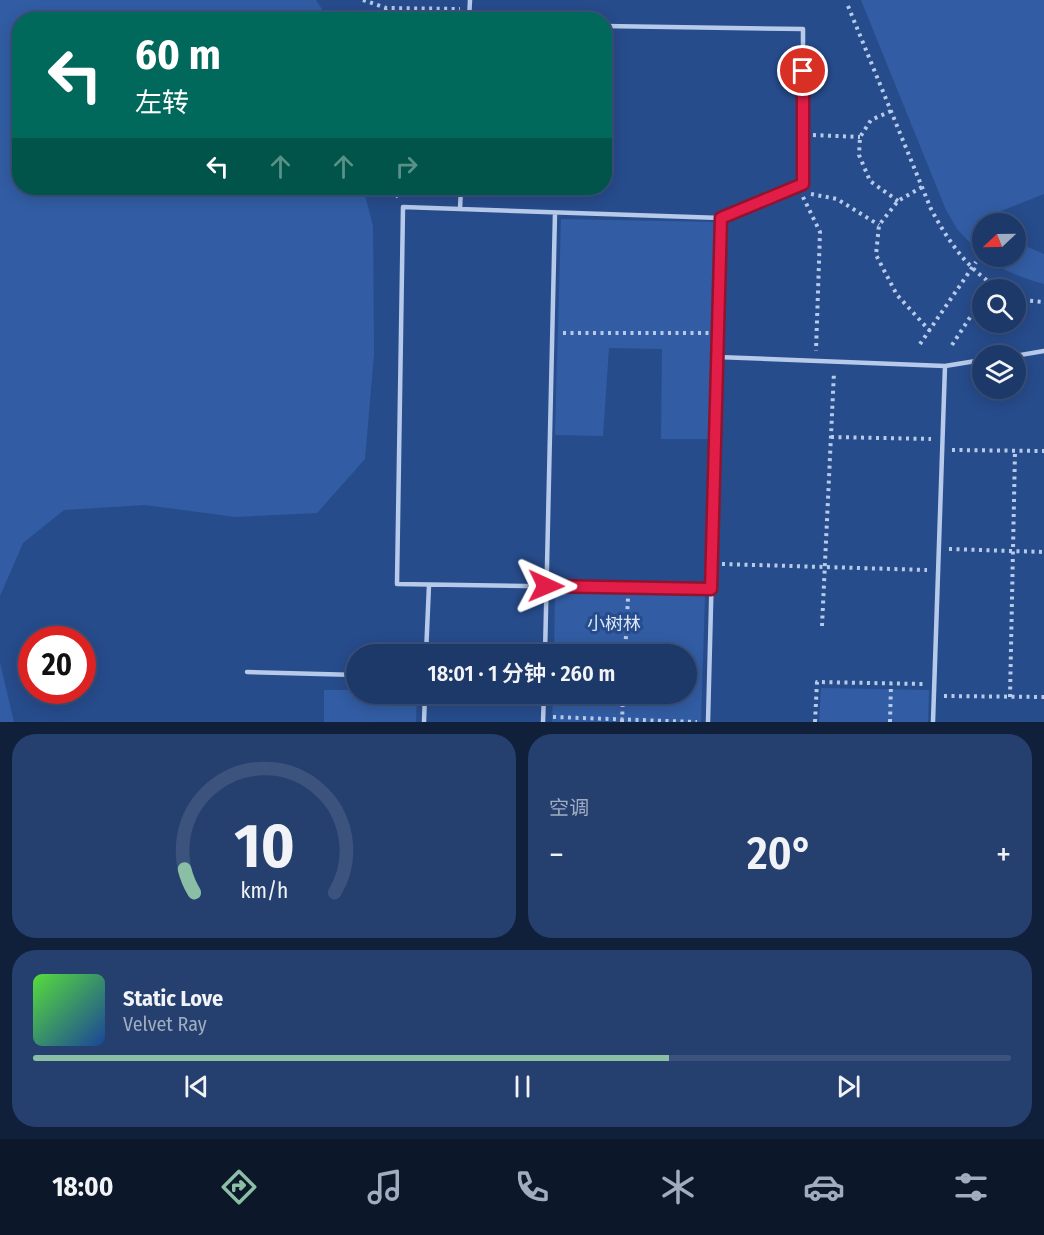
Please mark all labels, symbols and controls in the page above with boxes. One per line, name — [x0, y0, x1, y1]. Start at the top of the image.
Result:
text: 60 m — [135, 30, 221, 80]
icon: left — [36, 36, 114, 114]
pin — [777, 45, 828, 96]
icon: arrive — [786, 54, 819, 87]
text: 左转 — [135, 87, 189, 119]
icon: left — [201, 150, 234, 183]
icon: ahead — [264, 150, 297, 183]
icon: ahead — [327, 150, 360, 183]
icon: right — [390, 150, 423, 183]
north arrow — [972, 213, 1026, 267]
map controls — [972, 213, 1026, 399]
button: search — [972, 279, 1026, 333]
button: layers — [972, 345, 1026, 399]
position arrow — [514, 554, 578, 618]
park label: 小树林 — [587, 613, 641, 635]
speed limit sign: 20 — [18, 626, 96, 704]
text: 18:01 · 1 分钟 · 260 m — [428, 660, 615, 687]
text: 空调 — [549, 796, 589, 820]
text: 10 — [234, 809, 294, 884]
text: 20° — [747, 827, 813, 881]
text: − — [549, 835, 564, 875]
text: + — [996, 835, 1011, 875]
text: km/h — [240, 878, 288, 904]
text: Static Love — [123, 985, 223, 1012]
text: Velvet Ray — [123, 1012, 207, 1036]
icon: previous — [180, 1070, 213, 1103]
icon: pause — [506, 1070, 539, 1103]
icon: next — [832, 1070, 865, 1103]
icon: directions — [218, 1166, 260, 1208]
icon: music — [364, 1166, 406, 1208]
icon: phone — [511, 1166, 553, 1208]
icon: climate — [657, 1166, 699, 1208]
icon: car — [803, 1166, 845, 1208]
icon: filters — [950, 1166, 992, 1208]
text: 18:00 — [52, 1171, 114, 1203]

